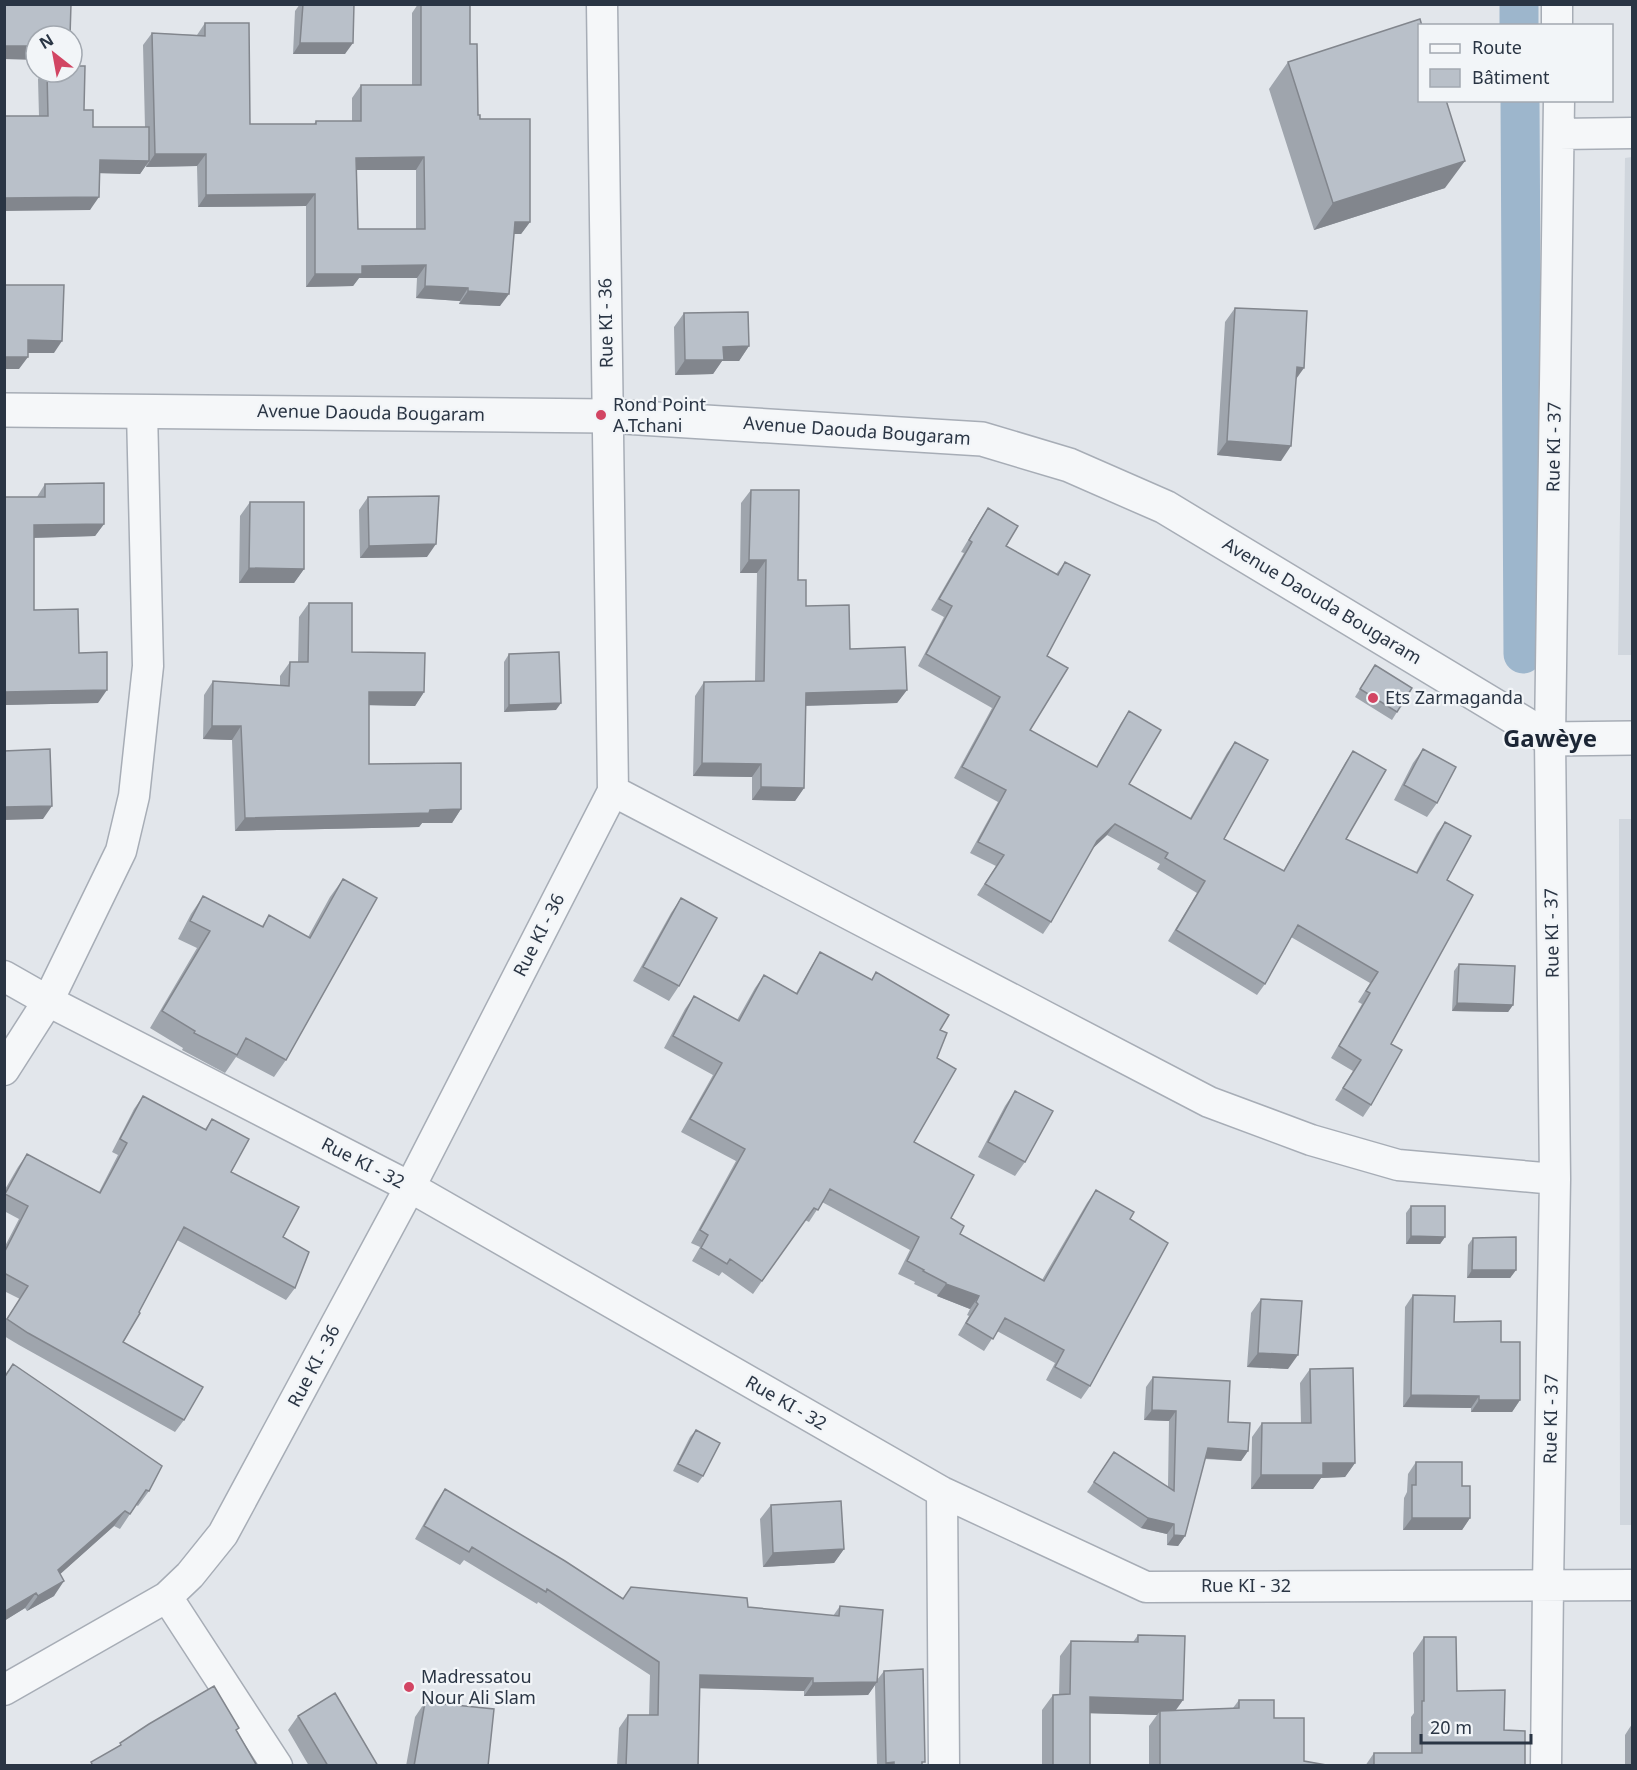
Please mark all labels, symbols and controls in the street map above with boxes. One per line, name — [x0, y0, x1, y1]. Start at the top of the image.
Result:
north arrow — [24, 24, 84, 84]
legend — [1418, 24, 1613, 102]
text: N — [35, 28, 58, 54]
text: Route — [1472, 35, 1522, 59]
text: Bâtiment — [1472, 65, 1550, 89]
street label: Rue KI - 36 — [592, 278, 618, 368]
place label: Rond Point A.Tchani — [613, 392, 707, 437]
street label: Avenue Daouda Bougaram — [257, 398, 485, 426]
street label: Rue KI - 37 — [1540, 402, 1566, 492]
marker: Rond Point A.Tchani — [594, 408, 608, 422]
street label: Avenue Daouda Bougaram — [743, 410, 972, 450]
street label: Avenue Daouda Bougaram — [1219, 531, 1426, 669]
place label: Ets Zarmaganda — [1385, 685, 1523, 709]
marker: Ets Zarmaganda — [1366, 691, 1380, 705]
district label: Gawèye — [1503, 721, 1597, 754]
street label: Rue KI - 37 — [1538, 888, 1564, 978]
street label: Rue KI - 36 — [507, 889, 569, 980]
street label: Rue KI - 32 — [318, 1131, 409, 1193]
street label: Rue KI - 36 — [281, 1320, 345, 1411]
street label: Rue KI - 32 — [741, 1369, 832, 1435]
street label: Rue KI - 37 — [1537, 1374, 1563, 1464]
street label: Rue KI - 32 — [1201, 1573, 1291, 1597]
place label: Madressatou Nour Ali Slam — [421, 1664, 536, 1709]
marker: Madressatou Nour Ali Slam — [402, 1680, 416, 1694]
scale bar — [1421, 1707, 1530, 1745]
text: 20 m — [1430, 1715, 1472, 1739]

